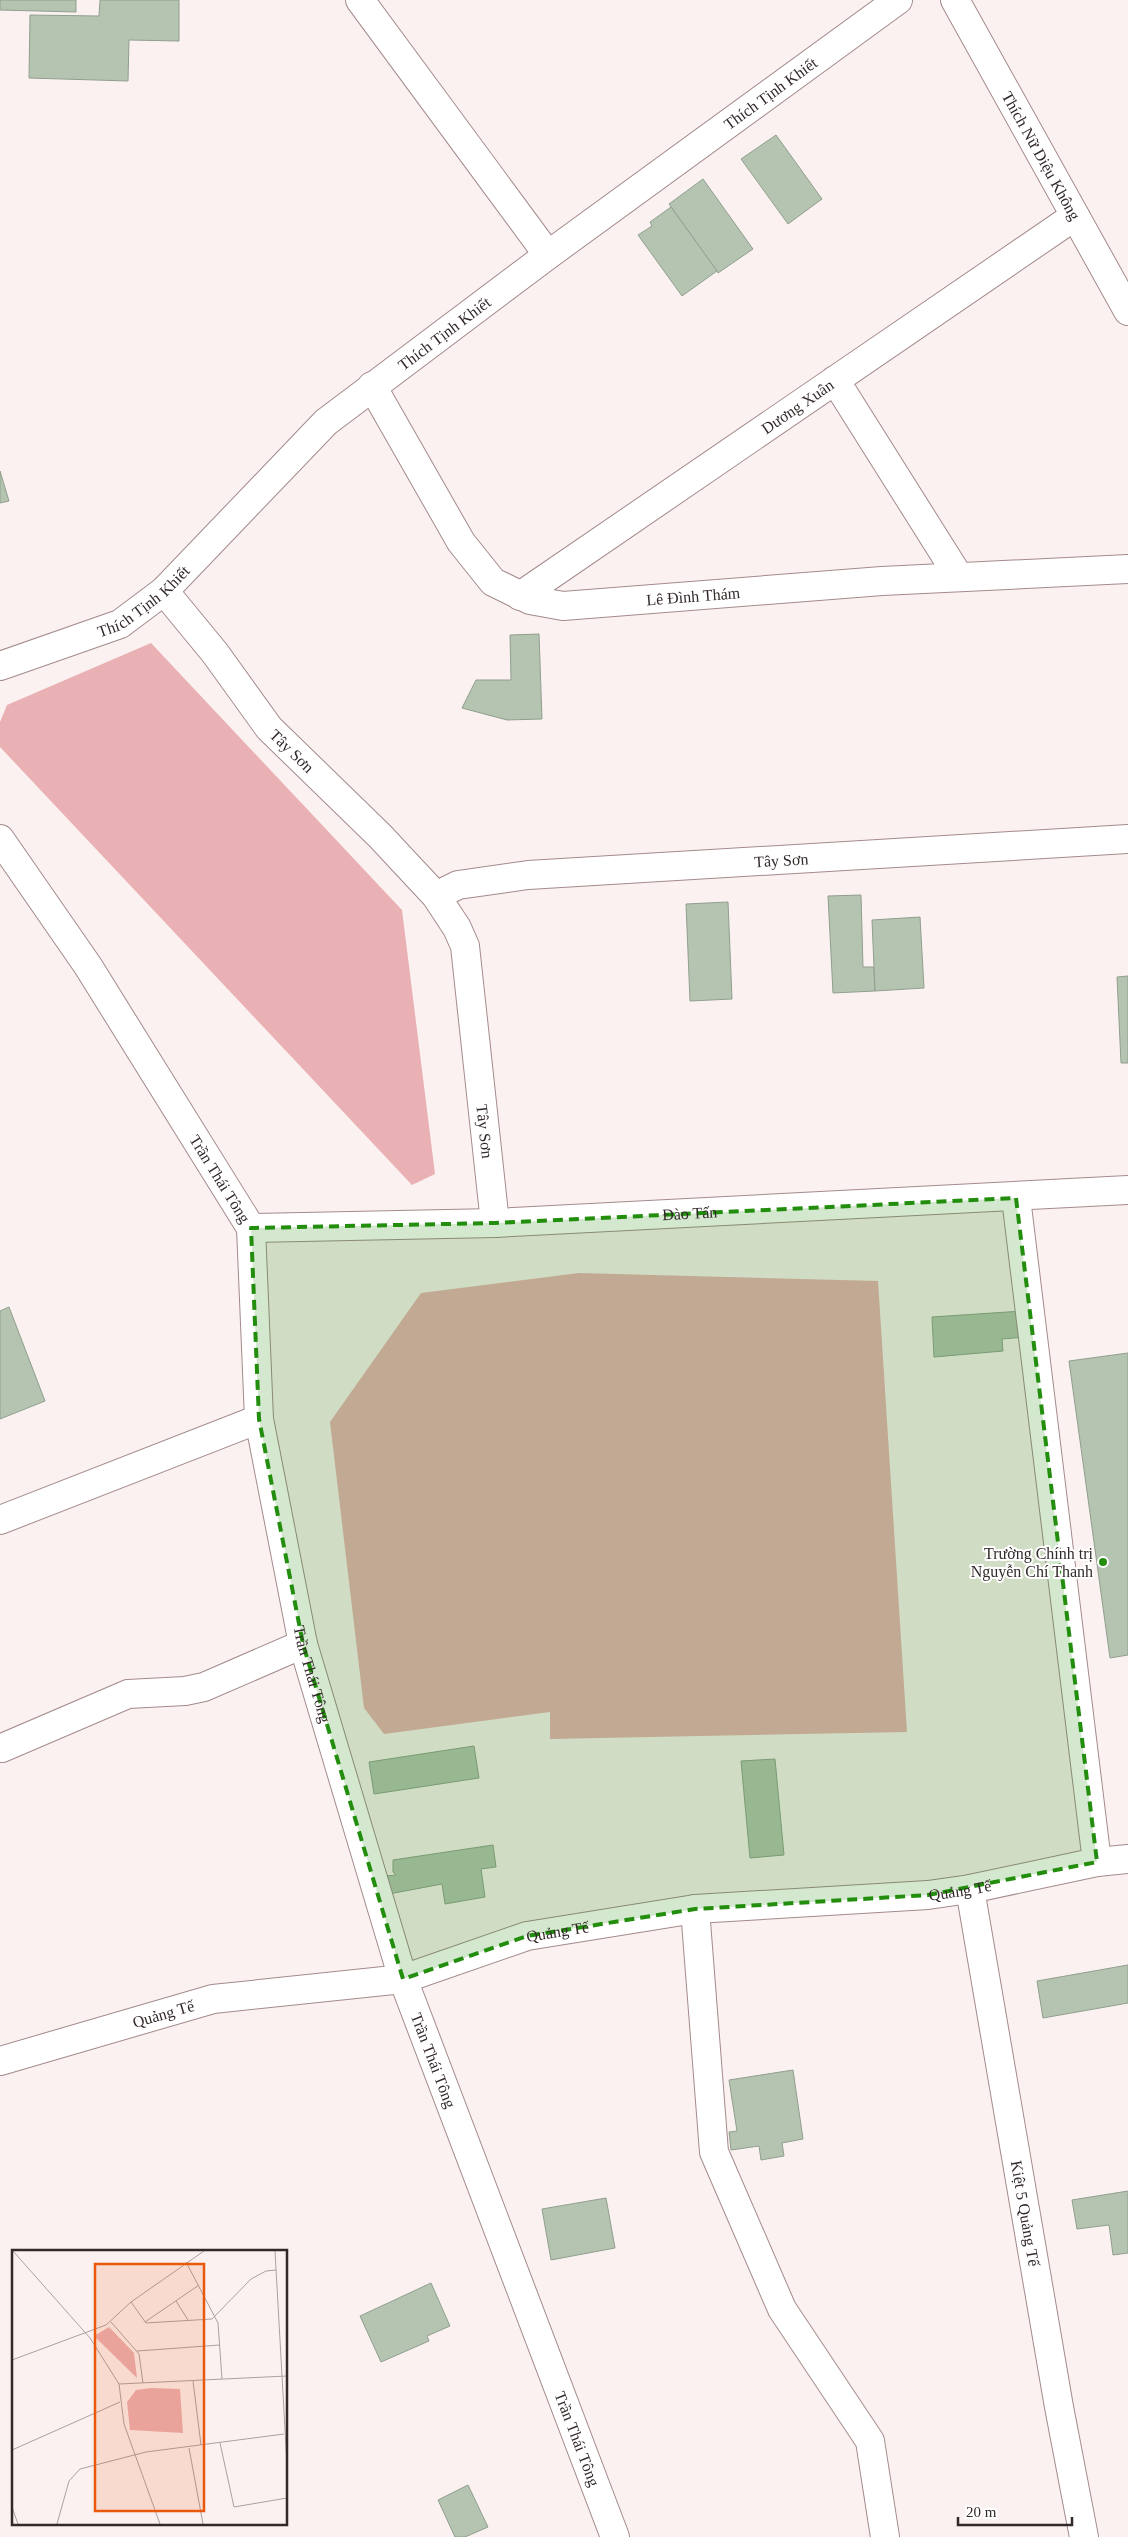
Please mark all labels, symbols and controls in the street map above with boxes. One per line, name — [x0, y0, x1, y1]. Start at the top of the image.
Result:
street label: Thích Tịnh Khiết — [721, 54, 821, 133]
street label: Thích Nữ Diệu Không — [999, 89, 1084, 223]
street label: Thích Tịnh Khiết — [395, 293, 494, 374]
street label: Dương Xuân — [758, 376, 837, 437]
street label: Thích Tịnh Khiết — [95, 562, 193, 640]
street label: Lê Đình Thám — [646, 584, 741, 608]
street label: Tây Sơn — [266, 726, 317, 776]
street label: Tây Sơn — [754, 850, 809, 870]
street label: Tây Sơn — [473, 1103, 496, 1159]
street label: Trần Thái Tông — [186, 1132, 254, 1227]
street label: Đào Tấn — [662, 1203, 718, 1223]
place label: Trường Chính trị Nguyễn Chí Thanh — [971, 1545, 1094, 1581]
marker: Trường Chính trị Nguyễn Chí Thanh — [1097, 1556, 1109, 1568]
street label: Trần Thái Tông — [291, 1624, 334, 1725]
street label: Quảng Tế — [928, 1877, 994, 1904]
street label: Quảng Tế — [525, 1918, 591, 1945]
street label: Quảng Tế — [131, 1997, 197, 2031]
street label: Trần Thái Tông — [408, 2011, 459, 2111]
street label: Kiệt 5 Quảng Tế — [1008, 2159, 1043, 2268]
inset map — [12, 2250, 288, 2524]
street label: Trần Thái Tông — [551, 2389, 603, 2489]
scale bar — [958, 2494, 1072, 2526]
text: 20 m — [966, 2504, 997, 2520]

